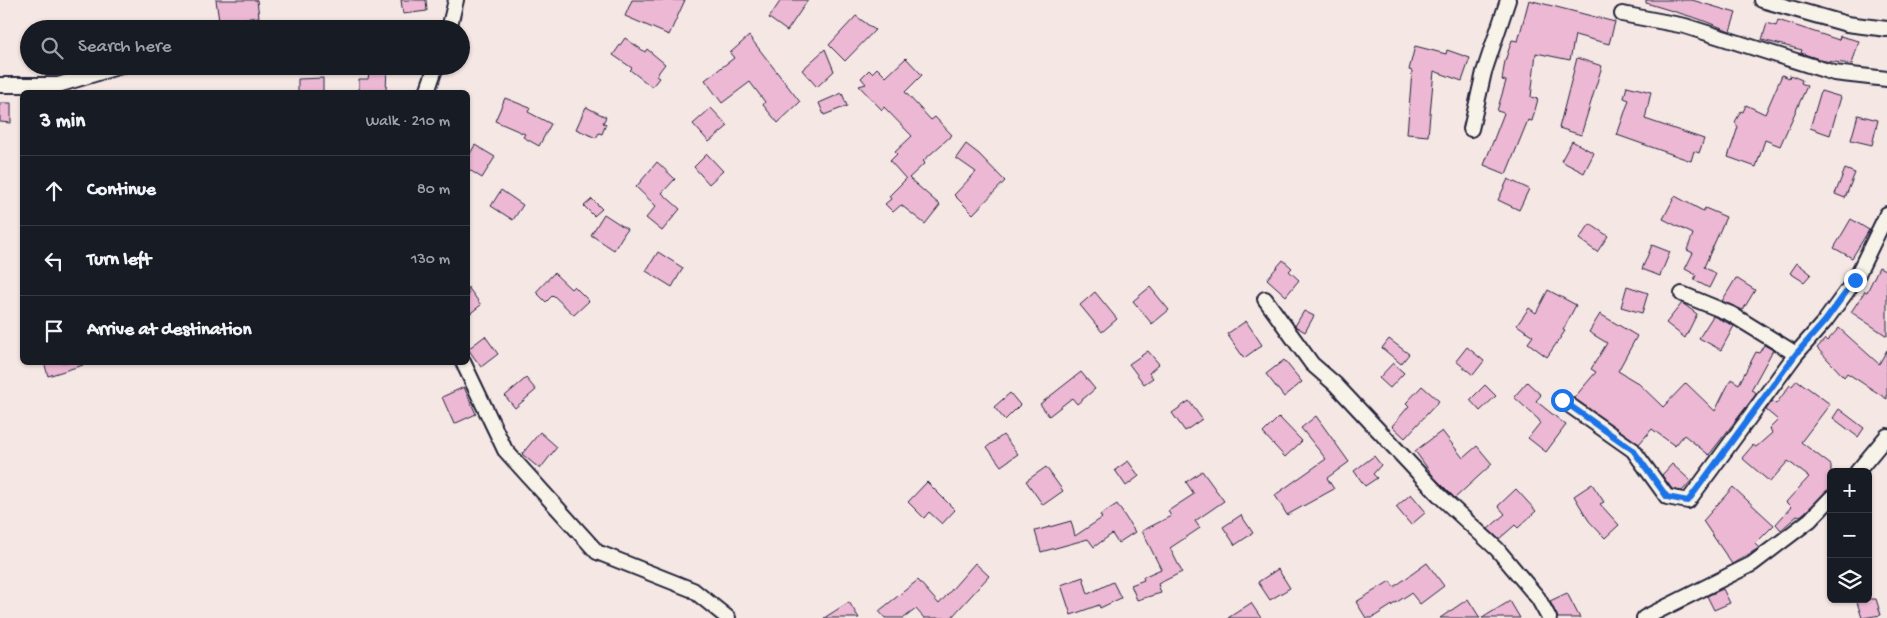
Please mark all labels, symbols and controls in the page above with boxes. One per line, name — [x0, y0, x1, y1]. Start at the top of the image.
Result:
search box — [20, 20, 470, 75]
icon: search — [38, 34, 66, 62]
text: Search here — [78, 36, 172, 59]
text: 3 min — [40, 110, 85, 135]
text: Walk · 210 m — [366, 113, 450, 132]
icon: ahead — [40, 177, 68, 205]
text: Continue — [87, 179, 156, 202]
text: 80 m — [417, 181, 450, 200]
icon: left — [40, 247, 68, 275]
text: Turn left — [87, 249, 151, 272]
text: 130 m — [411, 251, 450, 270]
route end — [1844, 269, 1867, 292]
icon: arrive — [40, 317, 68, 345]
text: Arrive at destination — [87, 319, 251, 342]
route start — [1551, 389, 1574, 412]
map controls — [1827, 468, 1872, 603]
button: + — [1827, 468, 1872, 513]
button: − — [1827, 513, 1872, 558]
button: layers — [1827, 558, 1872, 603]

